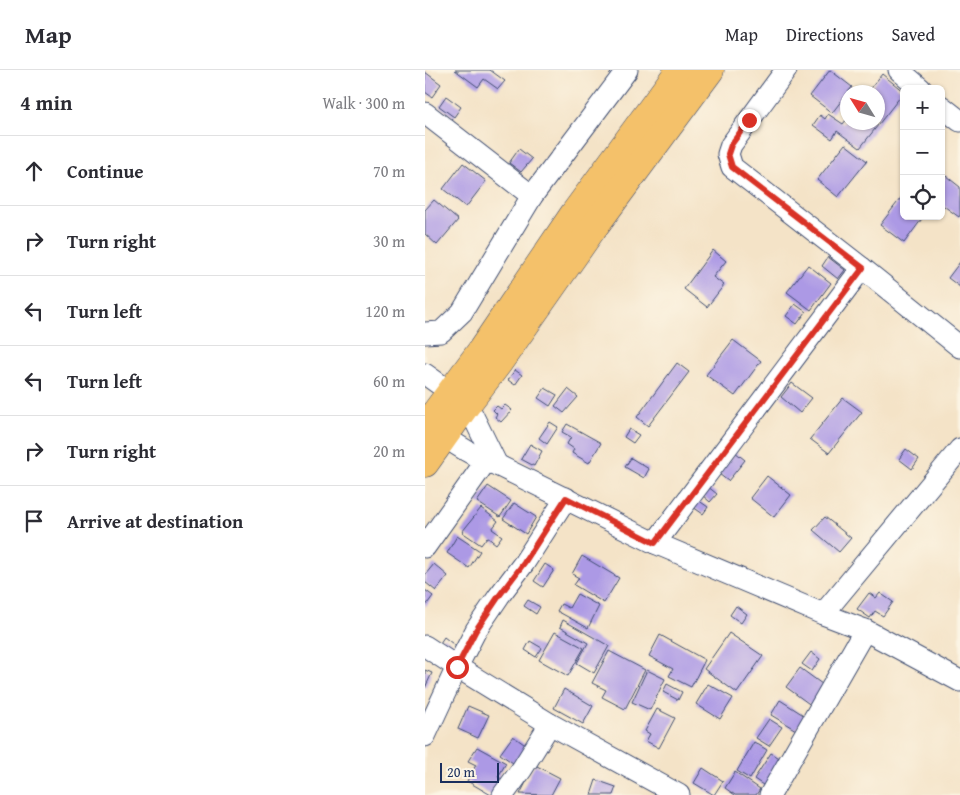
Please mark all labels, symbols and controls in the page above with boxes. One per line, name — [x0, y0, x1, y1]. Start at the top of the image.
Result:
text: Map — [25, 17, 72, 52]
text: Map — [725, 21, 758, 48]
text: Directions — [786, 21, 863, 48]
text: Saved — [891, 21, 935, 48]
north arrow — [840, 85, 885, 130]
map controls — [900, 85, 945, 220]
button: + — [900, 85, 945, 130]
text: 4 min — [20, 87, 72, 118]
text: Walk · 300 m — [322, 91, 405, 115]
route end — [738, 109, 761, 132]
button: − — [900, 130, 945, 175]
icon: ahead — [20, 157, 48, 185]
text: Continue — [67, 157, 144, 185]
text: 70 m — [373, 159, 405, 183]
button: locate — [900, 175, 945, 220]
icon: right — [20, 227, 48, 255]
text: Turn right — [67, 227, 156, 255]
text: 30 m — [373, 229, 405, 253]
icon: left — [20, 297, 48, 325]
text: Turn left — [67, 297, 142, 325]
text: 120 m — [365, 299, 405, 323]
icon: left — [20, 367, 48, 395]
text: Turn left — [67, 367, 142, 395]
text: 60 m — [373, 369, 405, 393]
icon: right — [20, 437, 48, 465]
text: Turn right — [67, 437, 156, 465]
text: 20 m — [373, 439, 405, 463]
icon: arrive — [20, 507, 48, 535]
text: Arrive at destination — [67, 507, 243, 535]
route start — [446, 656, 469, 679]
scale bar — [440, 760, 499, 783]
text: 20 m — [447, 762, 475, 782]

